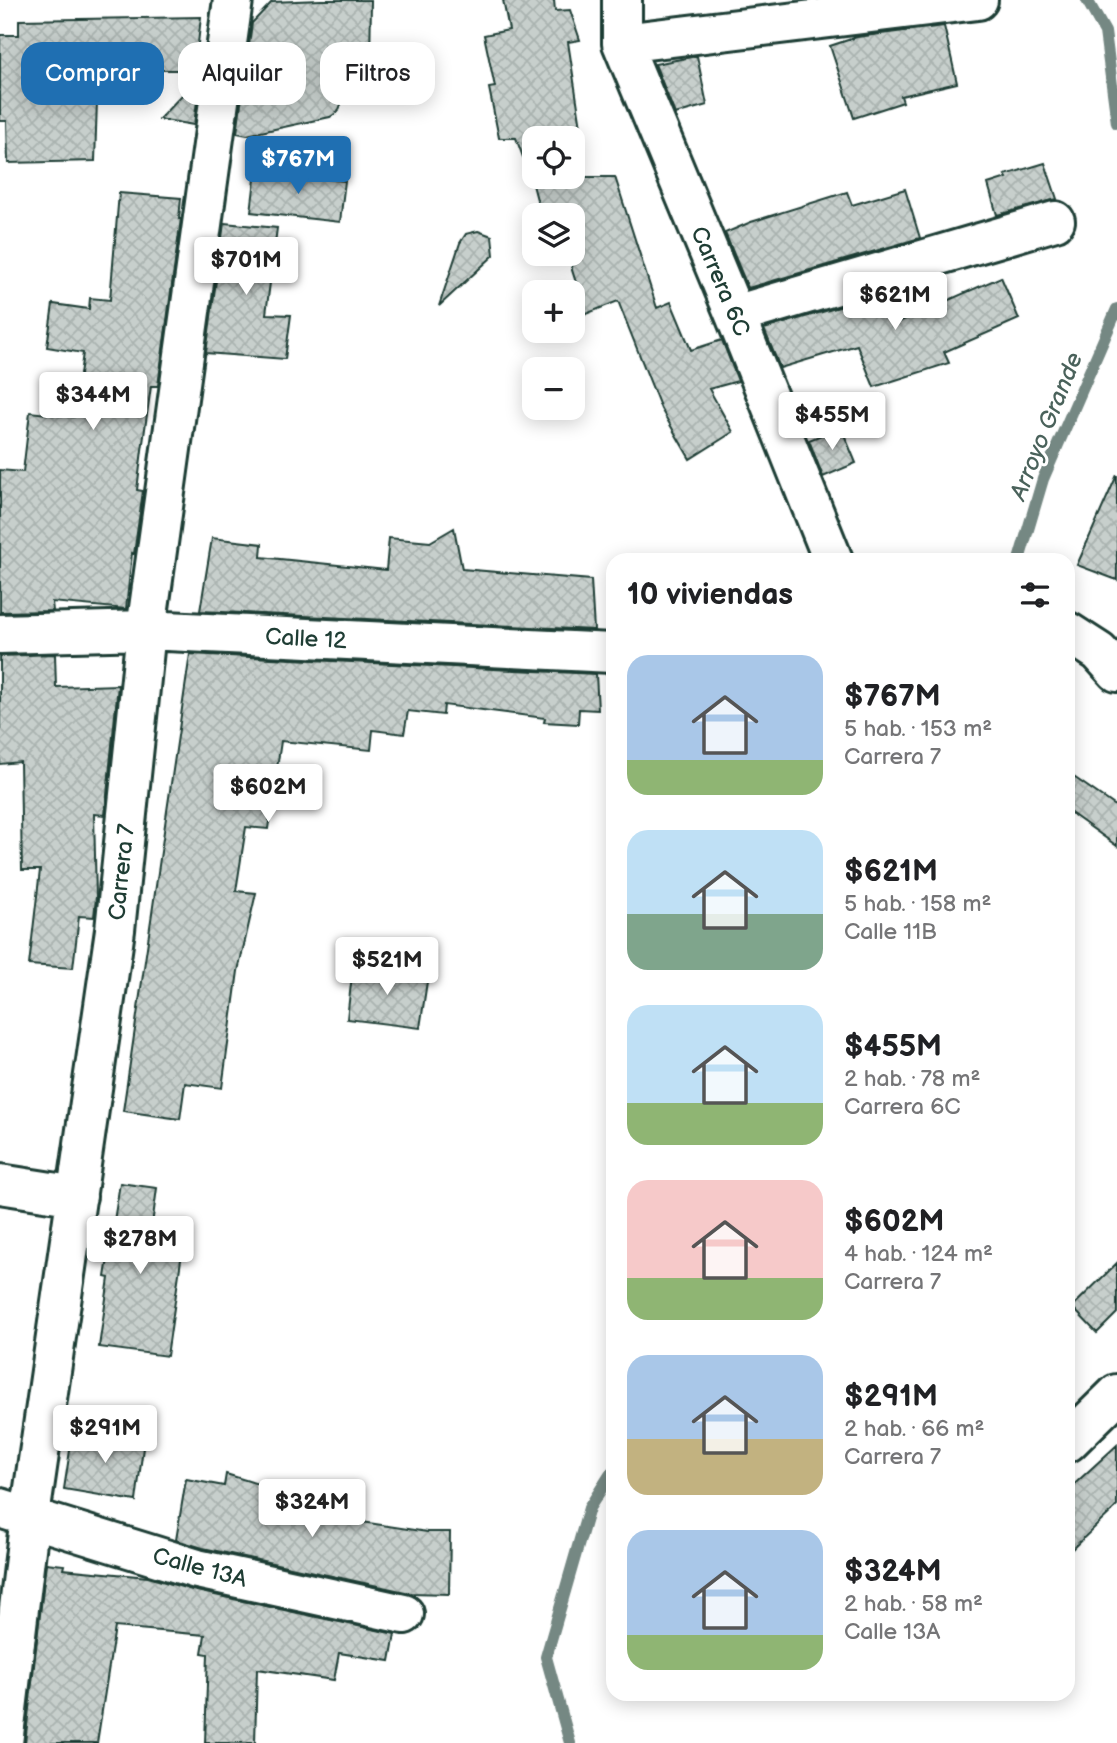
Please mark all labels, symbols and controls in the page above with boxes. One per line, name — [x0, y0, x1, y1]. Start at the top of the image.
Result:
chip: Comprar — [21, 42, 164, 105]
chip: Alquilar — [178, 42, 306, 105]
chip: Filtros — [320, 42, 435, 105]
map controls — [522, 126, 585, 420]
button: locate — [522, 126, 585, 189]
pin: $767M — [249, 136, 347, 196]
text: $767M — [261, 145, 335, 173]
button: layers — [522, 203, 585, 266]
street label: Carrera 6C — [684, 222, 756, 341]
pin: $701M — [197, 238, 295, 297]
text: $701M — [210, 246, 282, 274]
pin: $621M — [846, 272, 944, 332]
button: + — [522, 280, 585, 343]
text: $621M — [859, 281, 931, 309]
water label: Arroyo Grande — [1003, 348, 1089, 505]
button: − — [522, 357, 585, 420]
pin: $344M — [44, 372, 142, 432]
text: $344M — [55, 381, 131, 409]
pin: $455M — [783, 392, 881, 452]
text: $455M — [794, 401, 870, 429]
icon: filters — [1016, 576, 1054, 614]
text: 10 viviendas — [627, 577, 793, 613]
street label: Calle 12 — [264, 623, 348, 655]
text: $767M — [844, 679, 941, 715]
icon: home — [683, 683, 767, 767]
text: 5 hab. · 153 m² — [844, 715, 992, 743]
text: Carrera 7 — [844, 743, 941, 771]
pin: $602M — [219, 764, 317, 824]
text: $602M — [229, 773, 307, 801]
street label: Carrera 7 — [103, 822, 141, 922]
text: $621M — [844, 854, 938, 890]
icon: home — [683, 858, 767, 942]
text: 5 hab. · 158 m² — [844, 890, 991, 918]
text: Calle 11B — [844, 918, 937, 946]
pin: $521M — [338, 937, 436, 997]
text: $521M — [351, 946, 423, 974]
text: $455M — [844, 1029, 942, 1065]
icon: home — [683, 1033, 767, 1117]
text: 2 hab. · 78 m² — [844, 1065, 980, 1093]
text: Carrera 6C — [844, 1093, 961, 1121]
text: $602M — [844, 1204, 944, 1240]
icon: home — [683, 1208, 767, 1292]
pin: $278M — [91, 1216, 189, 1276]
text: $278M — [103, 1225, 177, 1253]
text: 4 hab. · 124 m² — [844, 1240, 993, 1268]
text: Carrera 7 — [844, 1268, 941, 1296]
text: $291M — [844, 1379, 938, 1415]
icon: home — [683, 1383, 767, 1467]
pin: $291M — [56, 1406, 154, 1465]
text: $291M — [69, 1414, 141, 1442]
text: 2 hab. · 66 m² — [844, 1415, 984, 1443]
text: Carrera 7 — [844, 1443, 941, 1471]
pin: $324M — [263, 1480, 361, 1539]
text: $324M — [275, 1488, 349, 1516]
street label: Calle 13A — [150, 1542, 251, 1594]
text: $324M — [844, 1554, 942, 1590]
icon: home — [683, 1558, 767, 1642]
text: 2 hab. · 58 m² — [844, 1590, 983, 1618]
text: Calle 13A — [844, 1618, 940, 1646]

